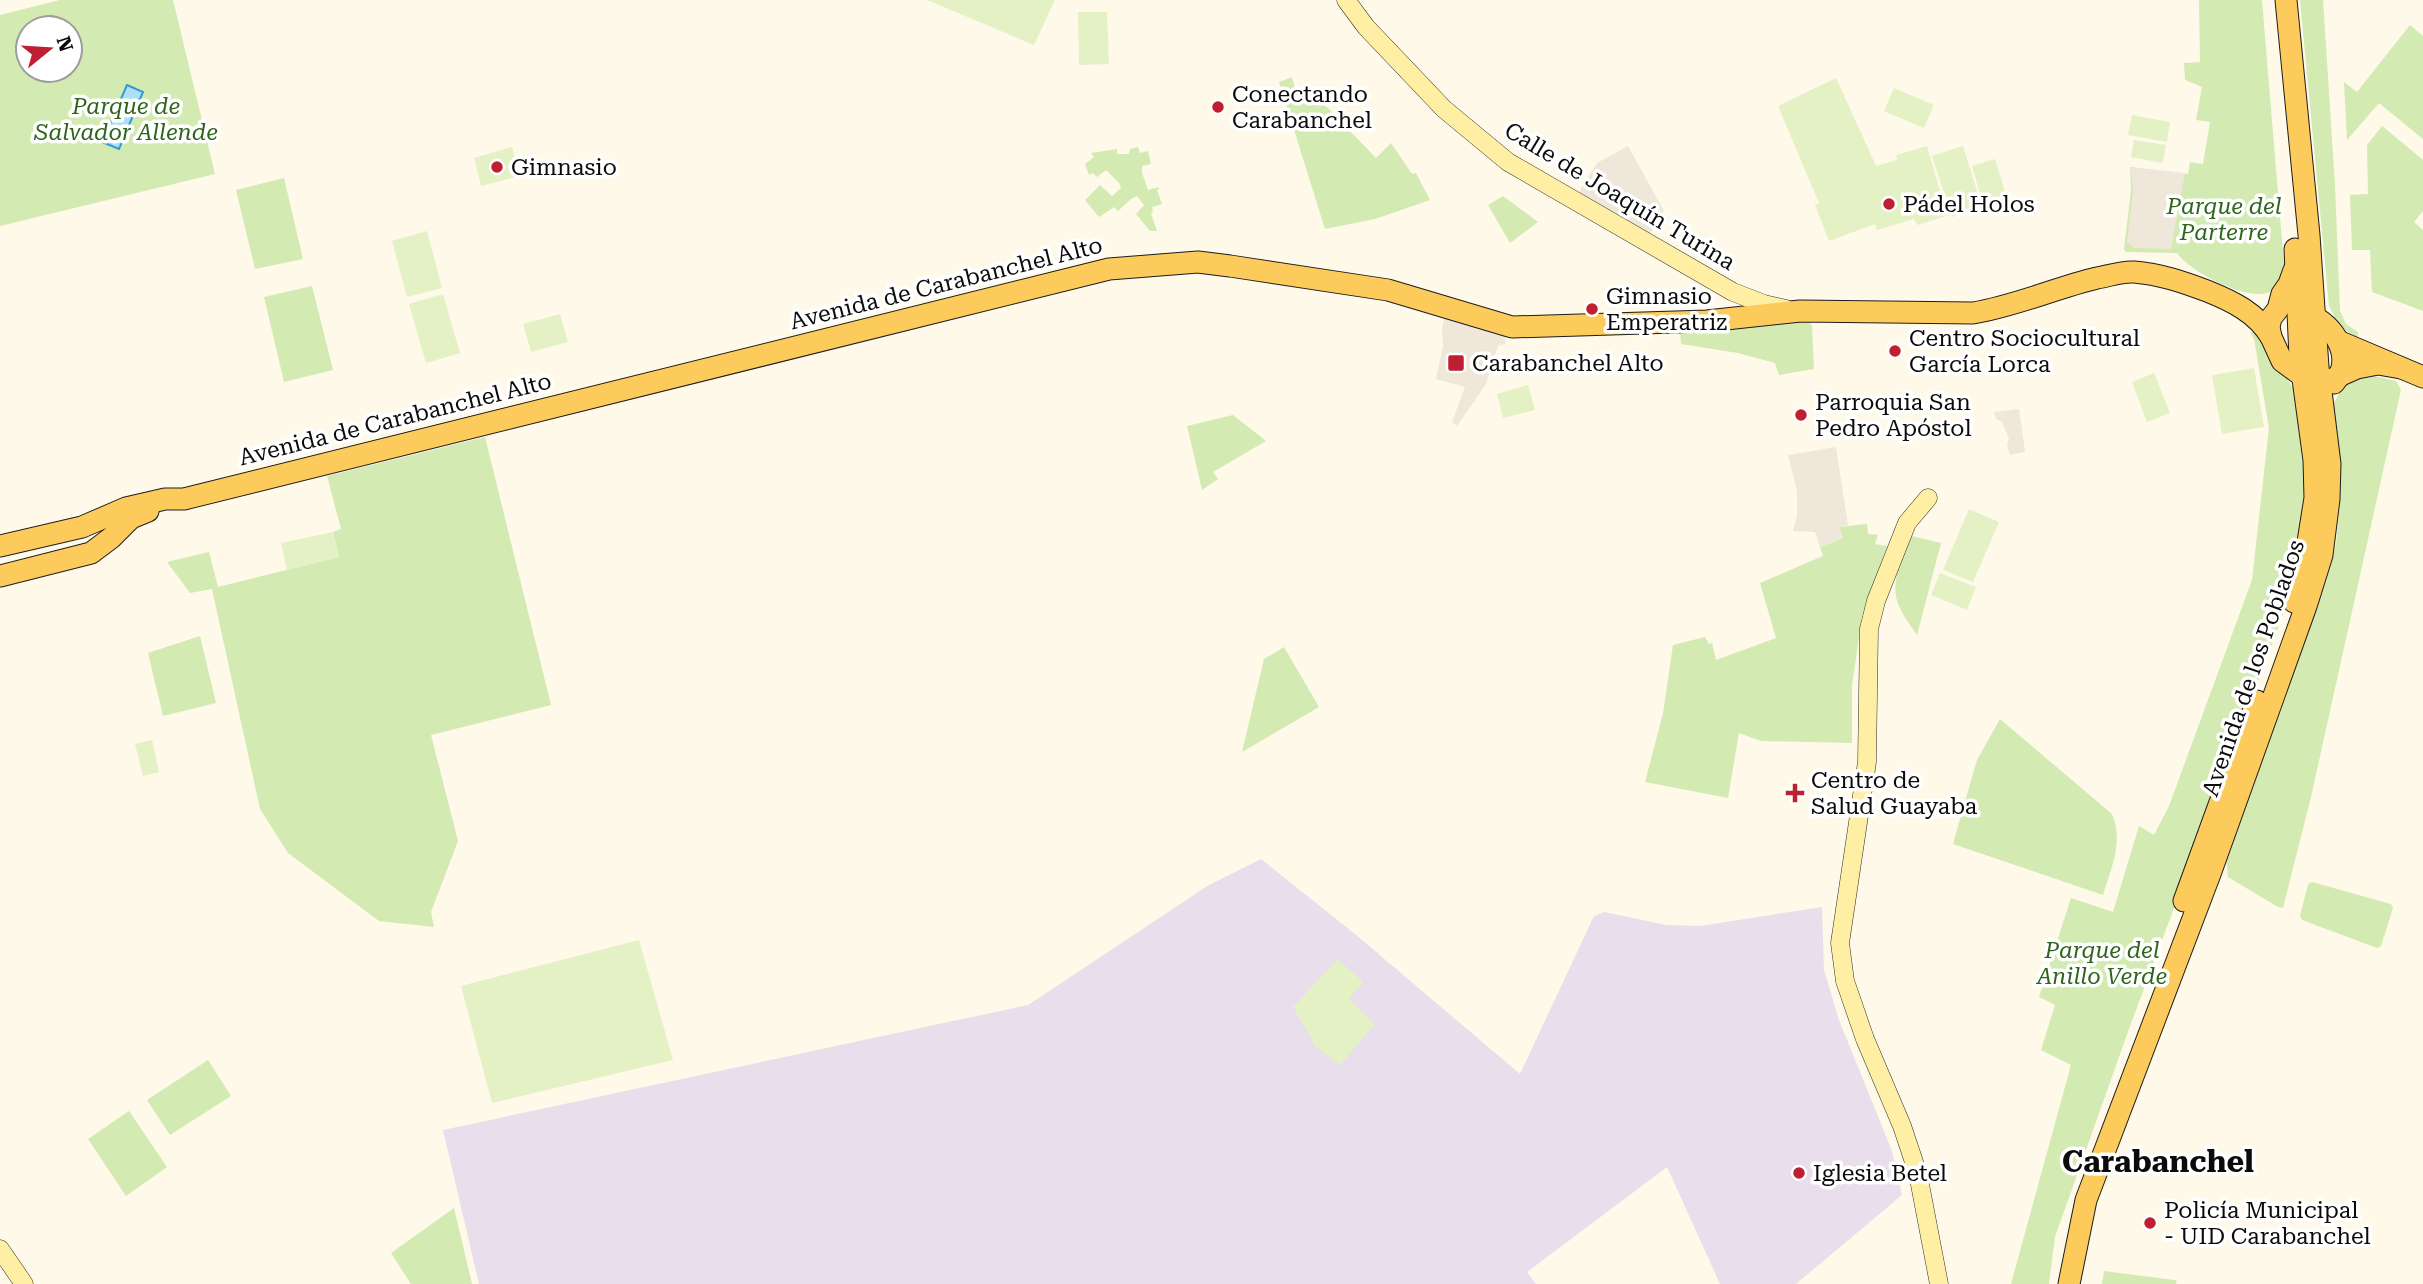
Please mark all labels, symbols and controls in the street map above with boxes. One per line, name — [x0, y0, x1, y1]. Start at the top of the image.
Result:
north arrow — [14, 14, 84, 84]
text: N — [51, 33, 78, 55]
place label: Conectando Carabanchel — [1232, 81, 1372, 134]
park label: Parque de Salvador Allende — [33, 93, 218, 146]
marker: Conectando Carabanchel — [1210, 99, 1226, 115]
street label: Calle de Joaquín Turina — [1500, 117, 1740, 276]
place label: Gimnasio — [511, 154, 617, 181]
marker: Gimnasio — [489, 159, 505, 175]
place label: Pádel Holos — [1903, 191, 2035, 218]
park label: Parque del Parterre — [2165, 193, 2282, 246]
marker: Pádel Holos — [1881, 196, 1897, 212]
street label: Avenida de Carabanchel Alto — [787, 232, 1105, 335]
place label: Gimnasio Emperatriz — [1606, 283, 1727, 336]
marker: Gimnasio Emperatriz — [1584, 301, 1600, 317]
place label: Centro Sociocultural García Lorca — [1909, 325, 2140, 378]
marker: Centro Sociocultural García Lorca — [1887, 343, 1903, 359]
place label: Carabanchel Alto — [1472, 350, 1664, 377]
marker: Carabanchel Alto — [1446, 353, 1466, 373]
street label: Avenida de Carabanchel Alto — [236, 368, 554, 471]
place label: Parroquia San Pedro Apóstol — [1815, 389, 1972, 442]
marker: Parroquia San Pedro Apóstol — [1793, 407, 1809, 423]
street label: Avenida de los Poblados — [2197, 536, 2310, 800]
place label: Centro de Salud Guayaba — [1811, 767, 1978, 820]
marker: Centro de Salud Guayaba — [1785, 783, 1805, 803]
park label: Parque del Anillo Verde — [2035, 937, 2167, 990]
district label: Carabanchel — [2062, 1144, 2254, 1179]
place label: Iglesia Betel — [1813, 1160, 1947, 1187]
marker: Iglesia Betel — [1791, 1165, 1807, 1181]
place label: Policía Municipal - UID Carabanchel — [2164, 1197, 2371, 1250]
marker: Policía Municipal - UID Carabanchel — [2142, 1215, 2158, 1231]

